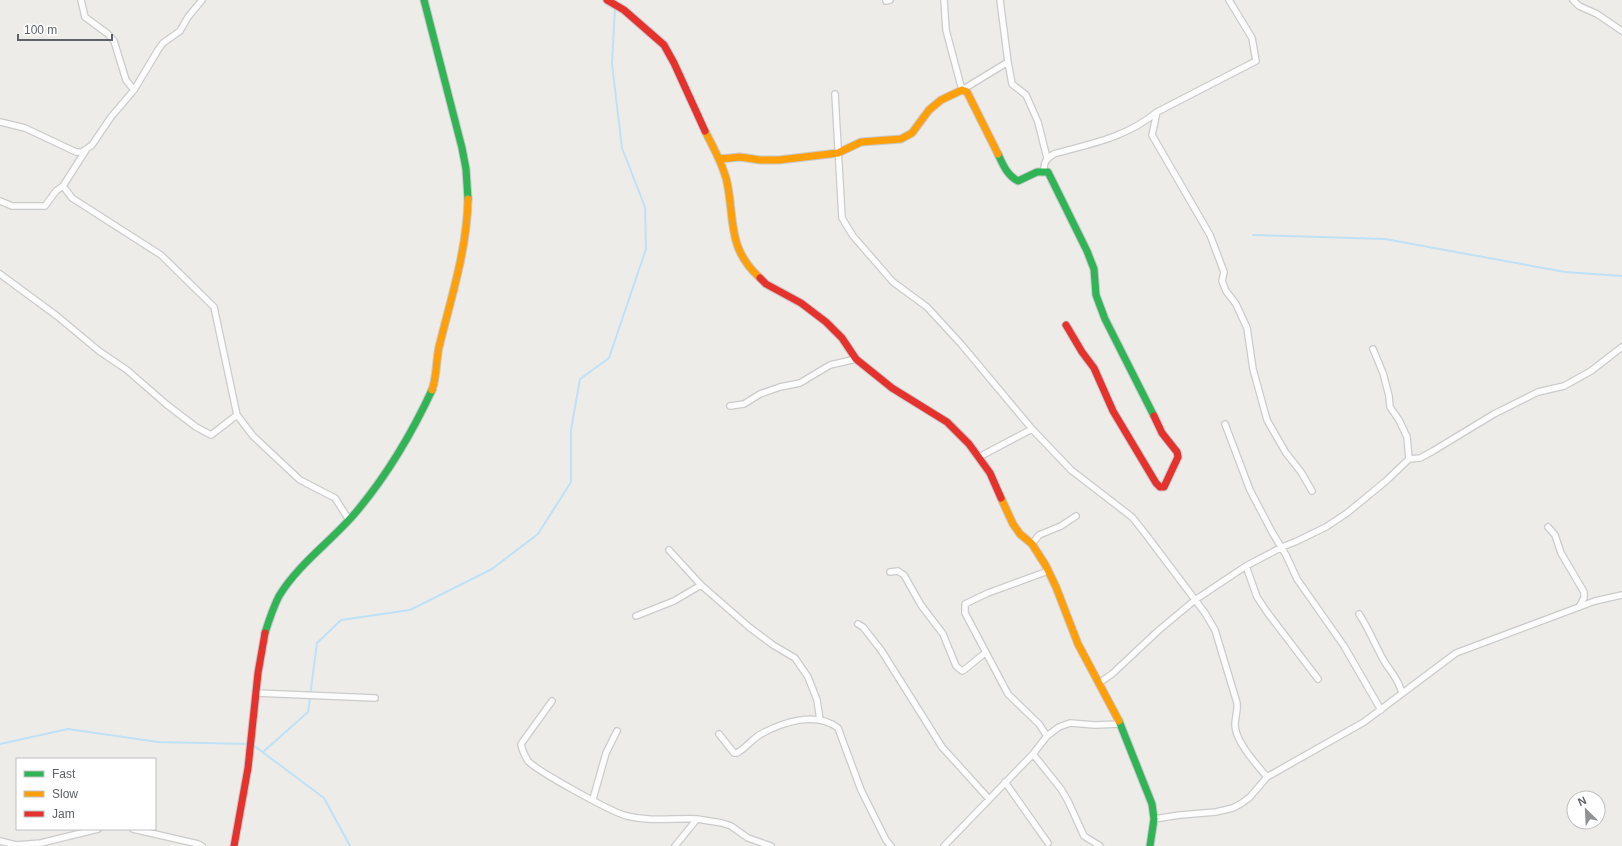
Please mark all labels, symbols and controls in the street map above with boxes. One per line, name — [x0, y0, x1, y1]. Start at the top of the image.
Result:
scale bar — [18, 16, 112, 42]
text: 100 m — [24, 23, 57, 37]
legend — [16, 758, 156, 830]
text: Fast — [52, 767, 76, 781]
text: Slow — [52, 787, 78, 801]
north arrow — [1566, 790, 1606, 830]
text: N — [1576, 794, 1588, 808]
text: Jam — [52, 807, 75, 821]

